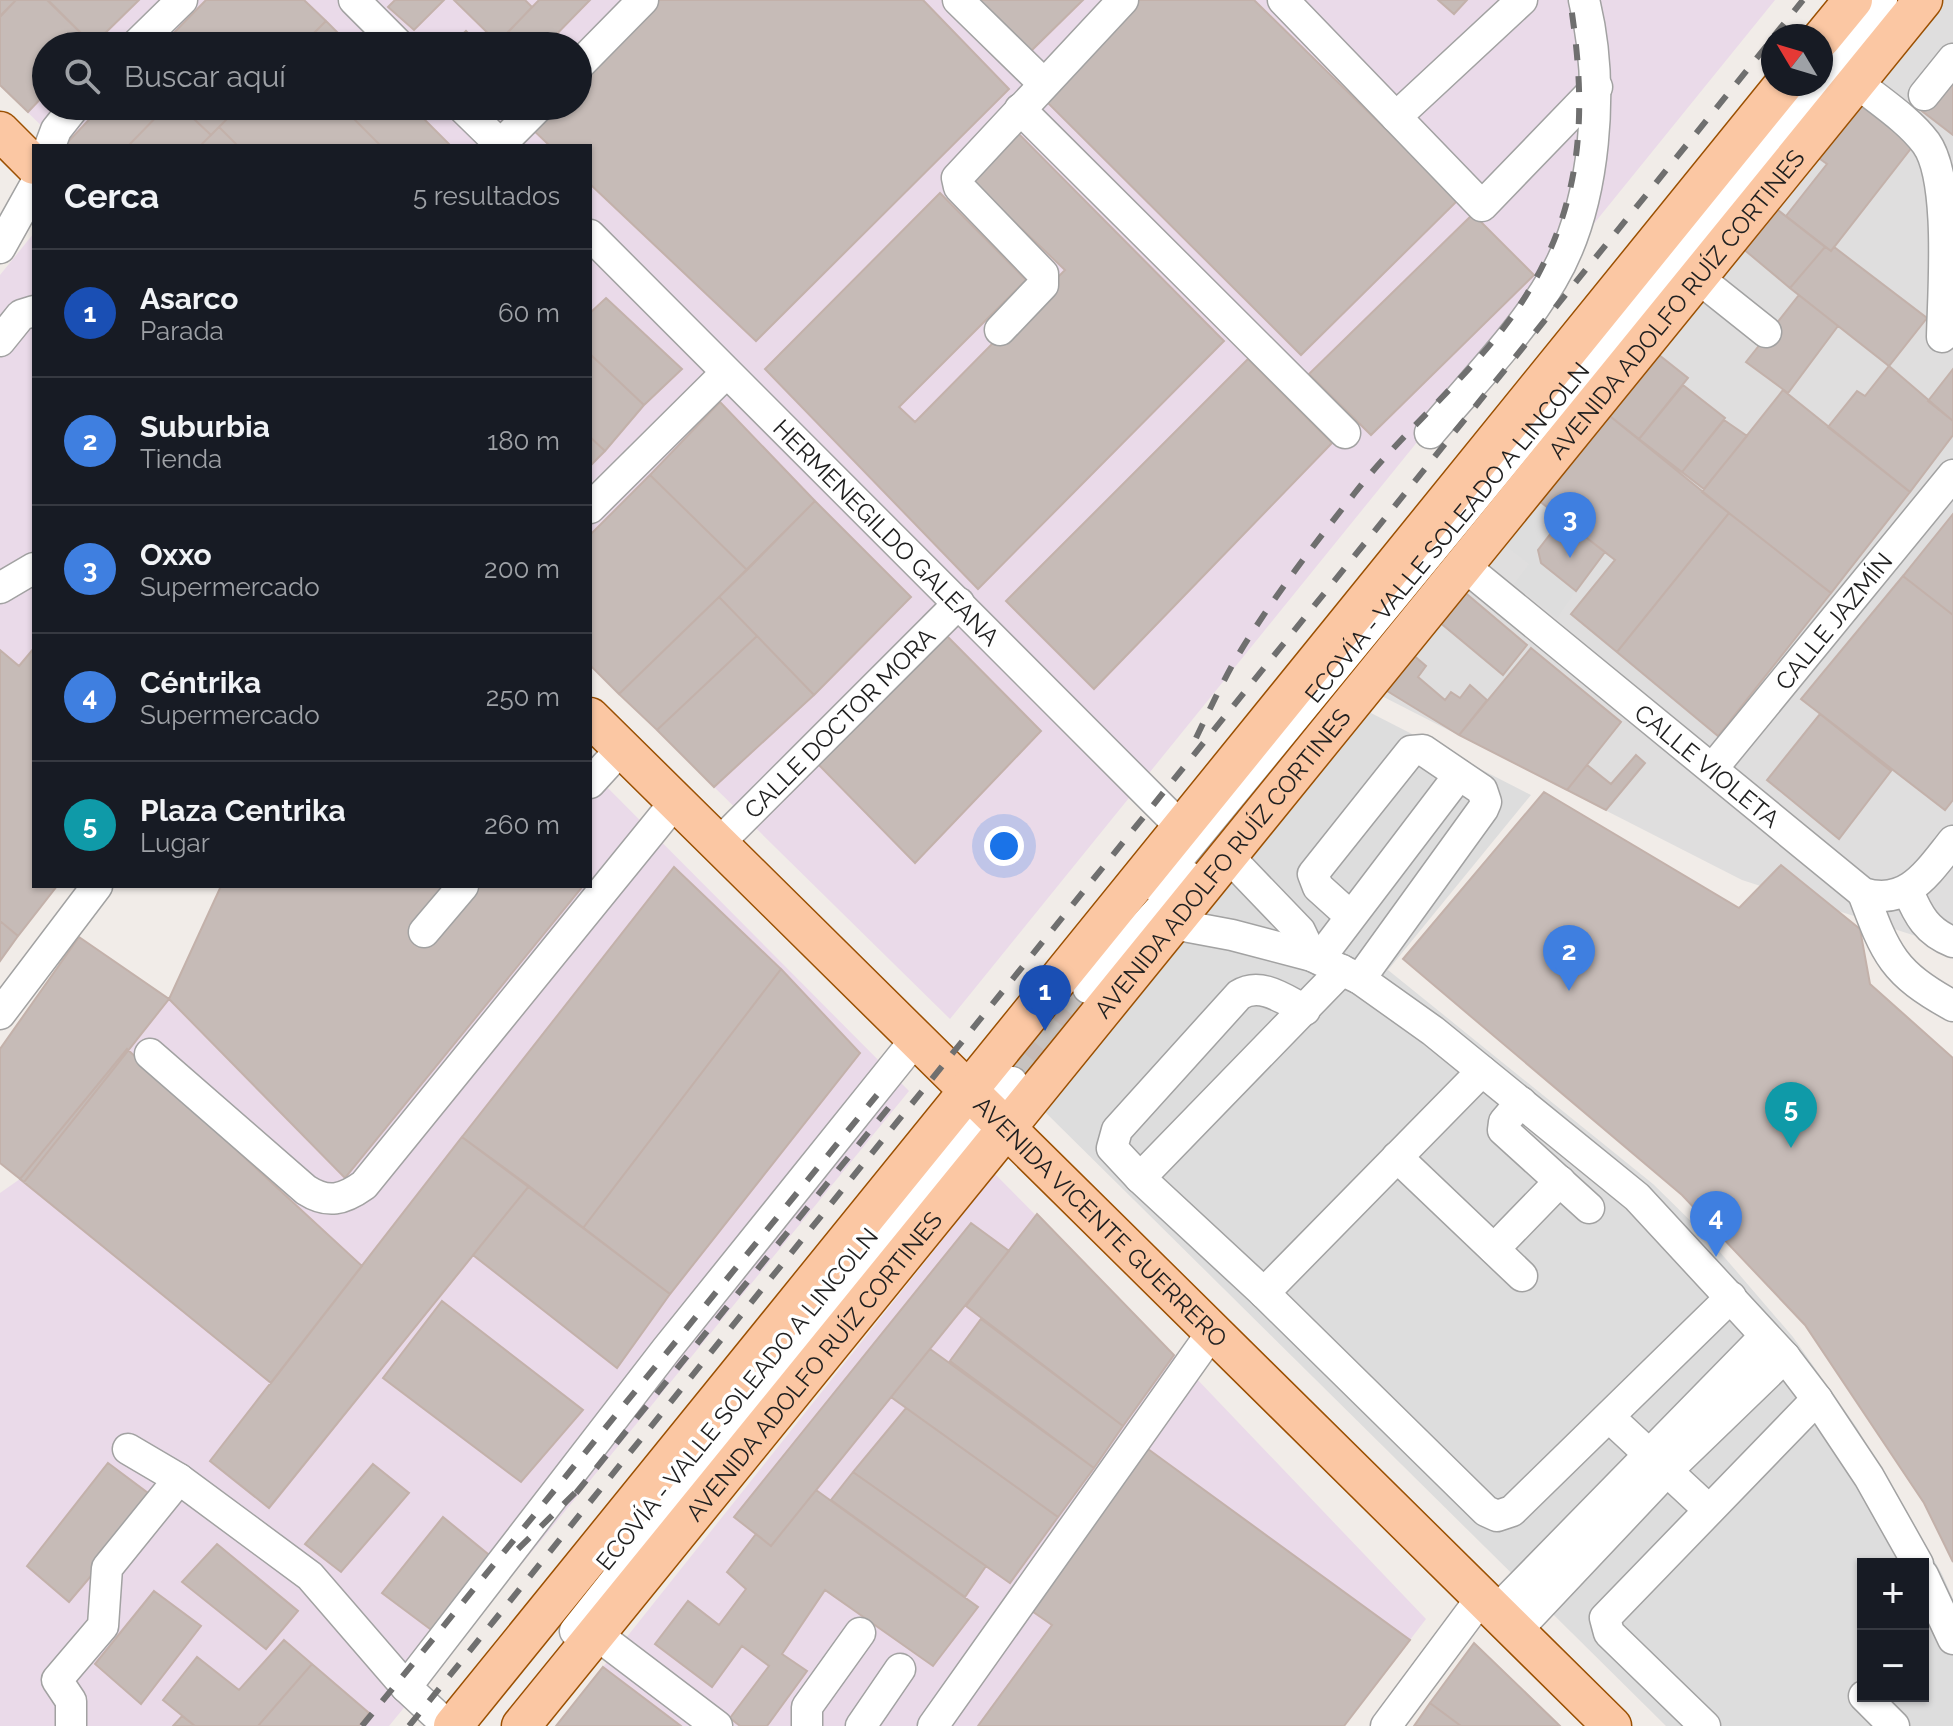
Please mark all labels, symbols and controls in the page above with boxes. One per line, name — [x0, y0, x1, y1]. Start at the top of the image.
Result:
north arrow — [1761, 24, 1833, 96]
search box — [32, 32, 592, 120]
icon: search — [60, 54, 104, 98]
text: Buscar aquí — [124, 59, 286, 94]
street label: AVENIDA ADOLFO RUÍZ CORTINES — [1542, 143, 1810, 465]
text: Cerca — [64, 176, 159, 216]
text: 5 resultados — [413, 181, 560, 211]
text: Asarco — [140, 281, 238, 316]
text: 1 — [84, 298, 96, 328]
text: 60 m — [498, 298, 560, 328]
text: Parada — [140, 316, 224, 346]
street label: ECOVÍA - VALLE SOLEADO A LINCOLN — [1298, 356, 1595, 708]
text: Suburbia — [140, 409, 270, 444]
street label: HERMENEGILDO GALEANA — [768, 413, 1006, 651]
text: 2 — [83, 426, 97, 456]
text: 180 m — [487, 426, 560, 456]
text: Tienda — [140, 444, 222, 474]
pin: 3 — [1544, 492, 1596, 558]
text: Oxxo — [140, 537, 212, 572]
street label: CALLE JAZMÍN — [1769, 547, 1898, 695]
text: 3 — [83, 554, 97, 584]
text: 200 m — [484, 554, 560, 584]
text: Supermercado — [140, 572, 320, 602]
street label: CALLE DOCTOR MORA — [738, 621, 941, 824]
text: Céntrika — [140, 665, 261, 700]
text: 4 — [83, 682, 97, 712]
text: 250 m — [486, 682, 560, 712]
street label: CALLE VIOLETA — [1629, 698, 1786, 833]
text: Supermercado — [140, 700, 320, 730]
street label: AVENIDA ADOLFO RUÍZ CORTINES — [1088, 702, 1356, 1023]
text: Plaza Centrika — [140, 793, 346, 828]
text: 5 — [83, 810, 97, 840]
text: 260 m — [484, 810, 560, 840]
your location — [984, 826, 1024, 866]
text: Lugar — [140, 828, 210, 858]
pin: 2 — [1543, 925, 1595, 991]
pin: 1 — [1019, 965, 1071, 1031]
pin: 5 — [1765, 1082, 1817, 1148]
street label: AVENIDA VICENTE GUERRERO — [968, 1090, 1234, 1353]
pin: 4 — [1690, 1191, 1742, 1257]
street label: AVENIDA ADOLFO RUÍZ CORTINES — [679, 1205, 948, 1526]
street label: ECOVÍA - VALLE SOLEADO A LINCOLN — [590, 1222, 884, 1576]
map controls — [1857, 1558, 1929, 1702]
button: + — [1857, 1558, 1929, 1630]
button: − — [1857, 1630, 1929, 1702]

